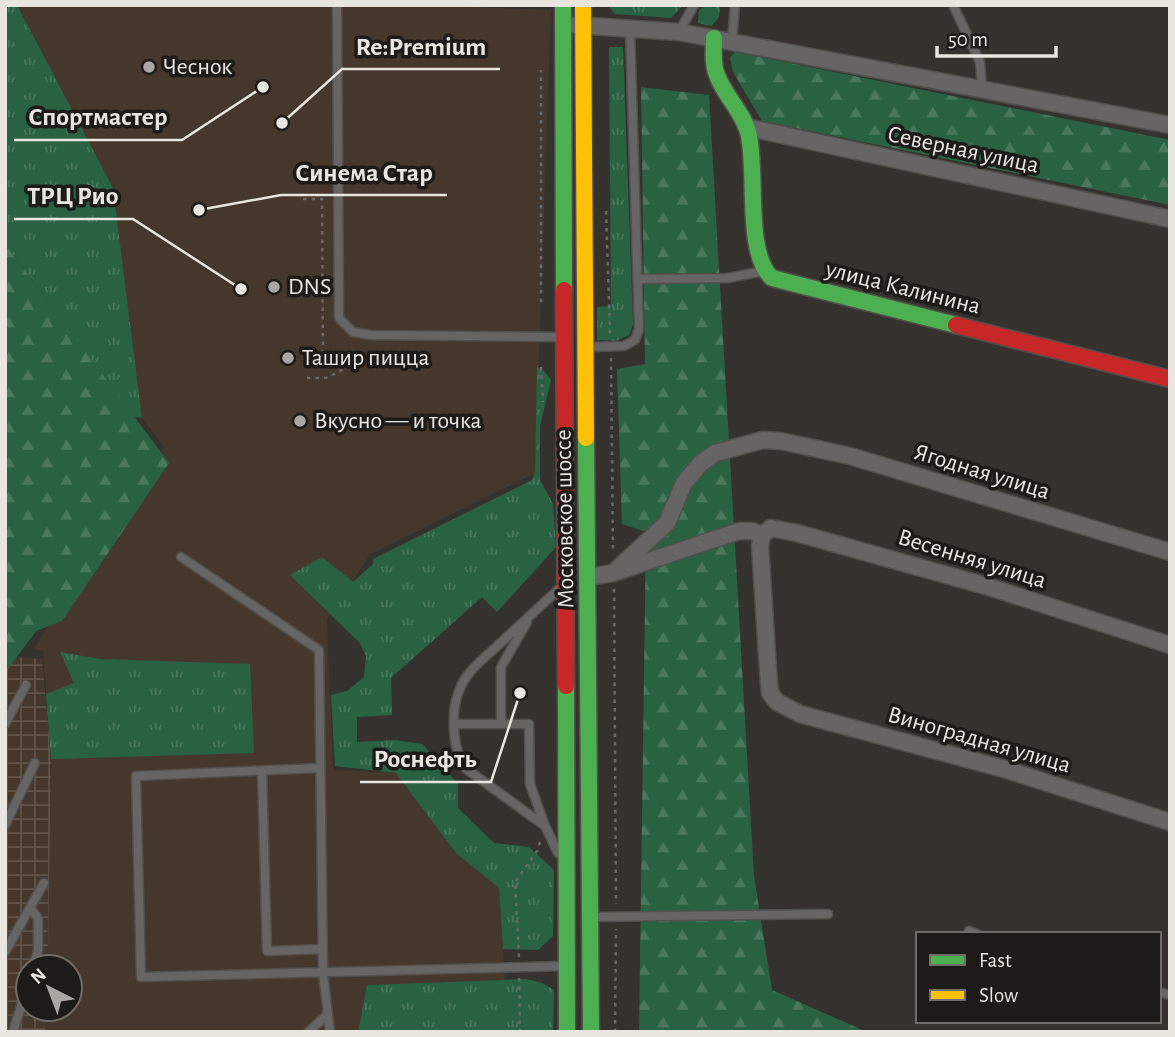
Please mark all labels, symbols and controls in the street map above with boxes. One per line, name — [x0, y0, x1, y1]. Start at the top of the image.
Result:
scale bar — [937, 14, 1056, 58]
callout: Re:Premium — [342, 22, 500, 69]
text: 50 m — [948, 29, 988, 50]
text: Re:Premium — [356, 34, 486, 60]
place label: Чеснок — [163, 55, 232, 79]
marker: Чеснок — [141, 59, 157, 75]
callout: Спортмастер — [14, 93, 182, 140]
text: Спортмастер — [28, 104, 168, 130]
street label: Северная улица — [885, 122, 1041, 178]
callout: Синема Стар — [281, 148, 447, 195]
text: Синема Стар — [295, 160, 433, 186]
callout: ТРЦ Рио — [14, 172, 133, 219]
text: ТРЦ Рио — [27, 183, 119, 209]
street label: улица Калинина — [822, 257, 983, 319]
place label: DNS — [288, 275, 331, 299]
marker: DNS — [266, 279, 282, 295]
place label: Ташир пицца — [302, 346, 430, 370]
marker: Ташир пицца — [280, 350, 296, 366]
place label: Вкусно — и точка — [314, 409, 481, 433]
marker: Вкусно — и точка — [292, 413, 308, 429]
street label: Московское шоссе — [551, 429, 579, 609]
street label: Ягодная улица — [911, 440, 1053, 504]
street label: Весенняя улица — [895, 525, 1049, 593]
street label: Виноградная улица — [885, 702, 1073, 778]
callout: Роснефть — [360, 735, 491, 782]
text: Роснефть — [374, 746, 476, 772]
legend — [916, 932, 1161, 1023]
text: Fast — [979, 950, 1012, 971]
north arrow — [14, 953, 84, 1023]
text: N — [27, 965, 50, 988]
text: Slow — [979, 985, 1018, 1006]

